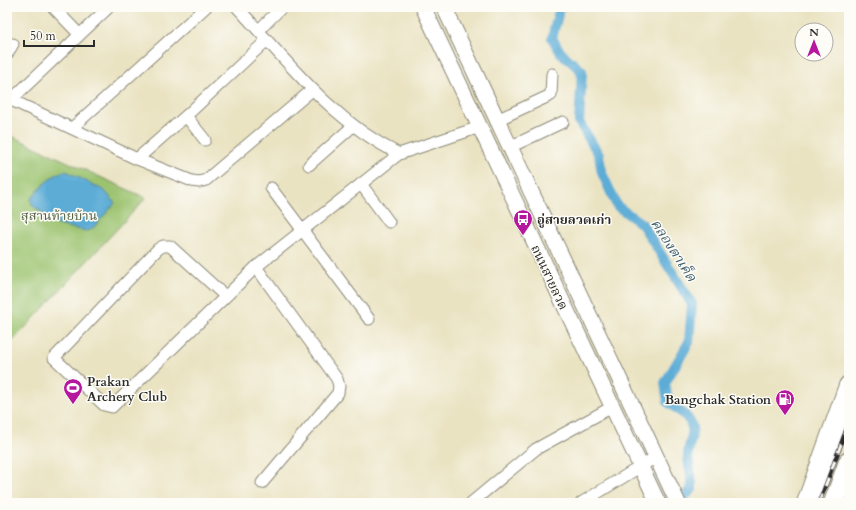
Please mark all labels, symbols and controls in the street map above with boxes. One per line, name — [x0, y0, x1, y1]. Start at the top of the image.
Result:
scale bar — [24, 22, 94, 48]
north arrow — [794, 22, 834, 62]
text: N — [809, 25, 819, 40]
text: 50 m — [30, 28, 57, 44]
park label: สุสานท้ายบ้าน — [21, 207, 98, 225]
bus stop icon: อู่สายลวดเก่า — [512, 208, 534, 236]
place label: อู่สายลวดเก่า — [537, 211, 611, 229]
water label: คลองตาเค็ด — [646, 215, 701, 286]
street label: ถนนสายลวด — [526, 242, 572, 313]
place label: Prakan Archery Club — [87, 373, 167, 406]
sports icon: Prakan Archery Club — [62, 377, 84, 405]
fuel station icon: Bangchak Station — [774, 388, 796, 416]
place label: Bangchak Station — [665, 391, 772, 409]

